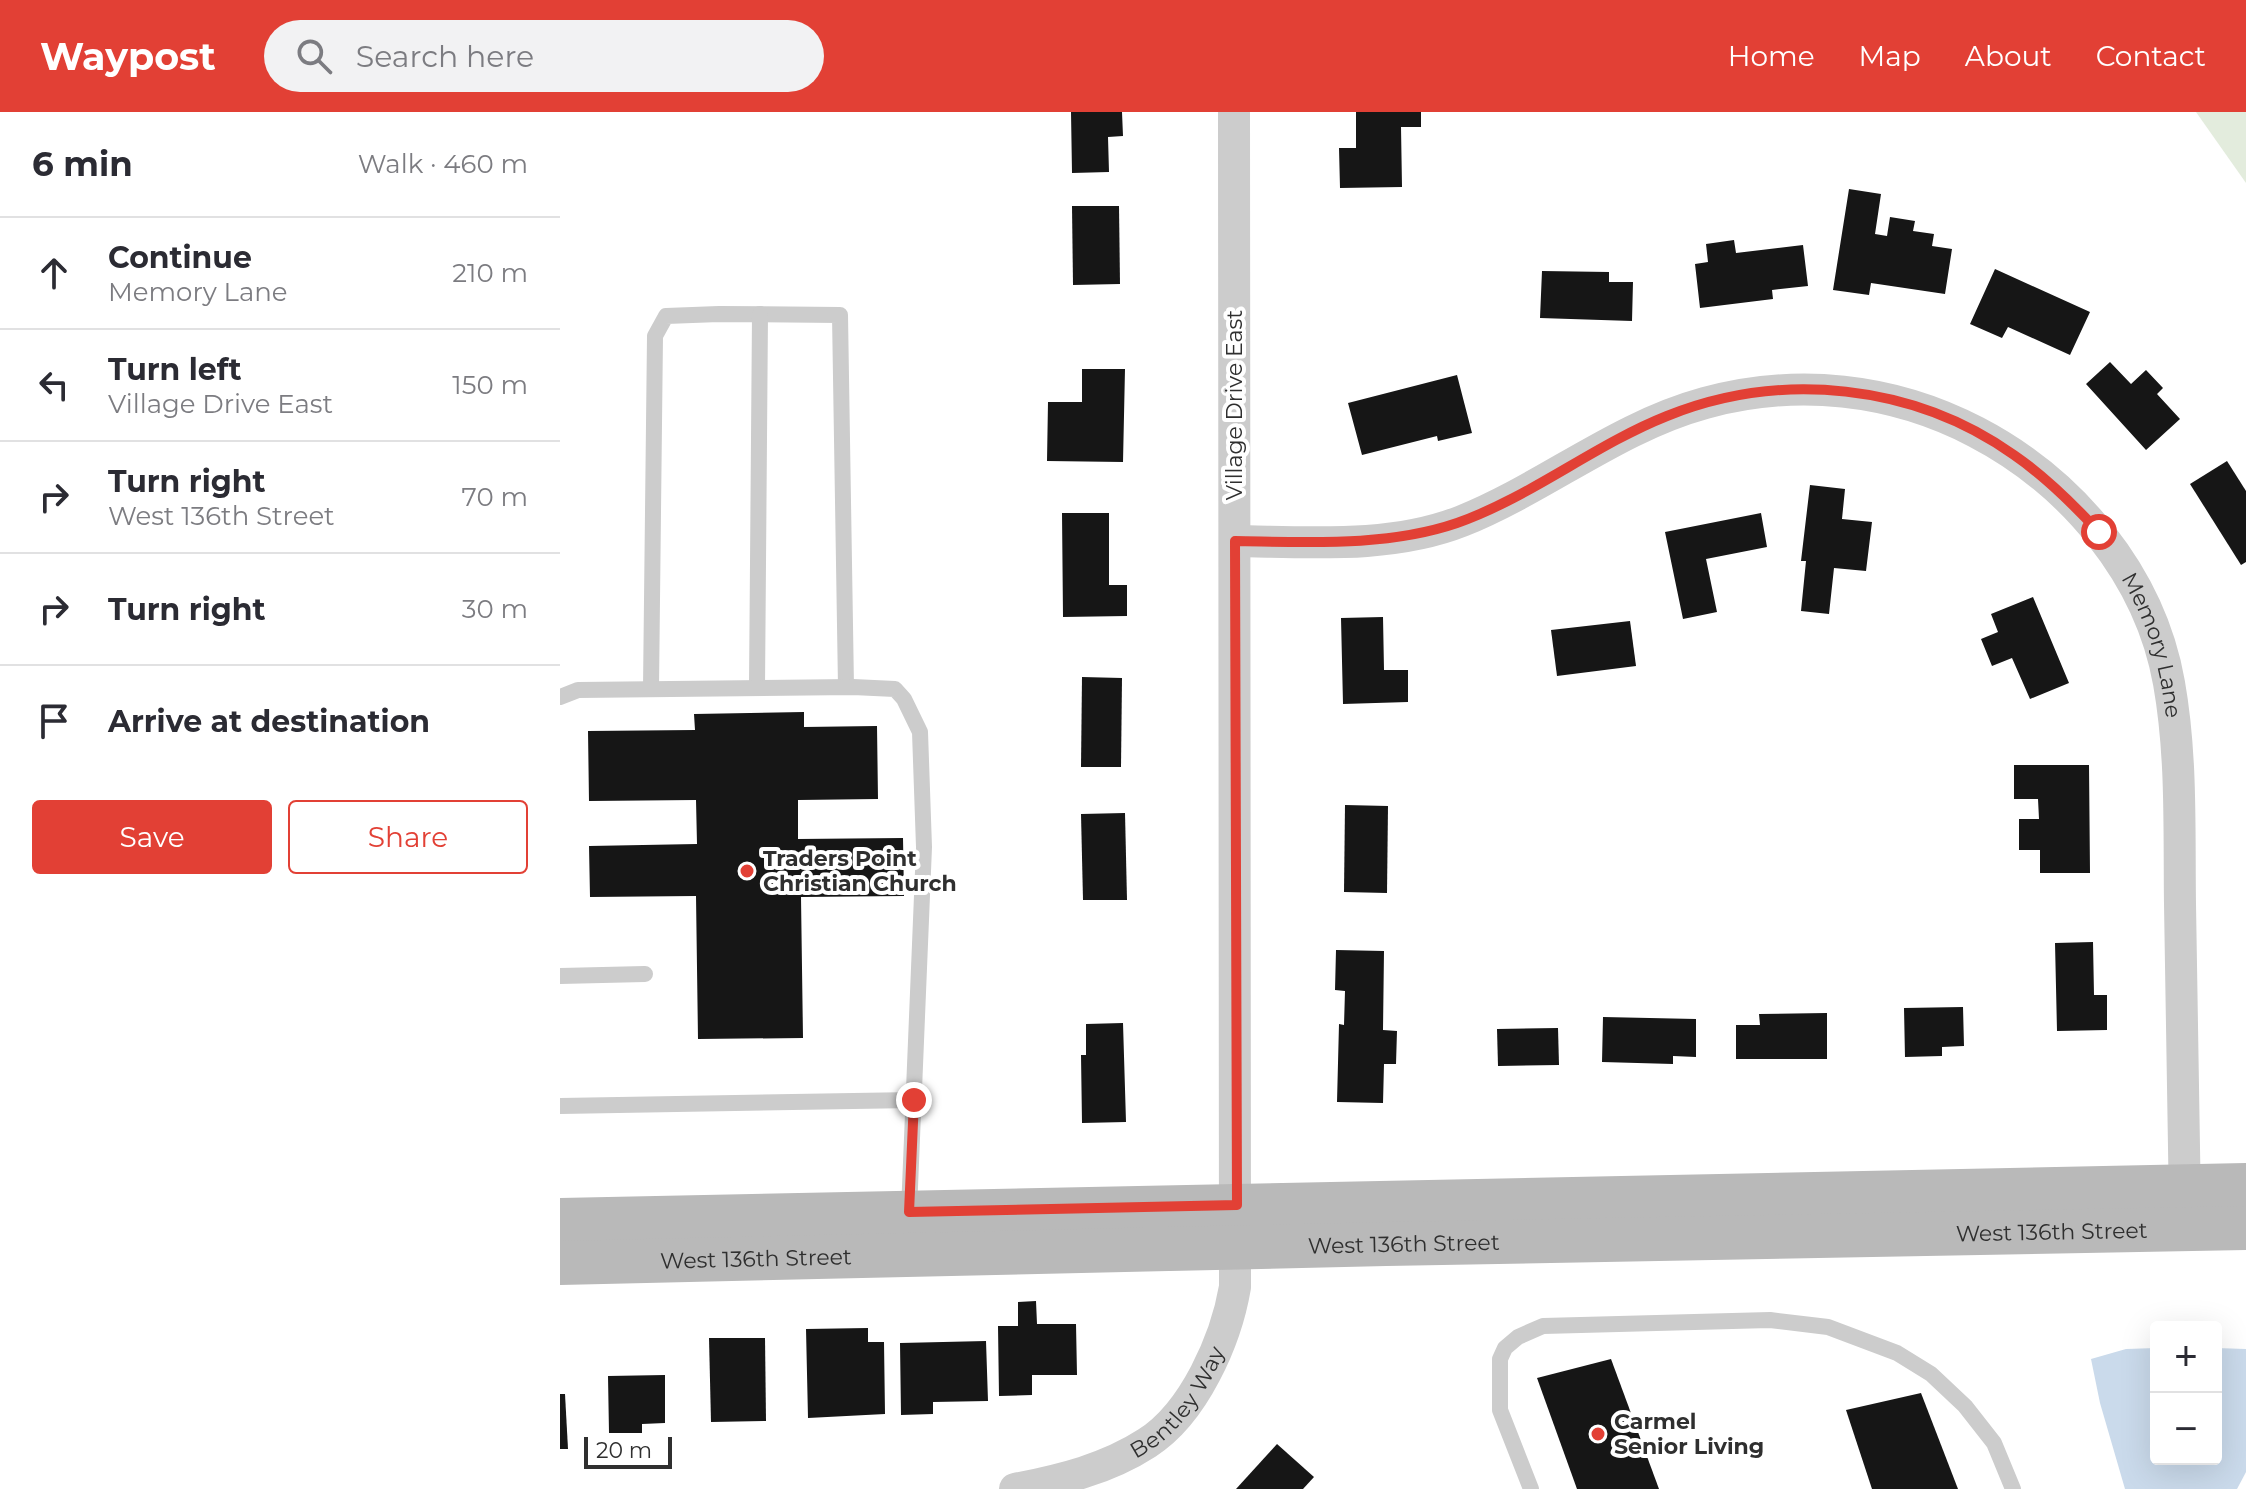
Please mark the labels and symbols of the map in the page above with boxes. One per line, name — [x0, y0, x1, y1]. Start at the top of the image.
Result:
street label: Village Drive East — [1221, 310, 1248, 500]
route start — [2081, 514, 2117, 550]
street label: Memory Lane — [2116, 568, 2187, 720]
place label: Traders Point Christian Church — [763, 845, 957, 897]
marker: Traders Point Christian Church — [738, 862, 756, 880]
route end — [896, 1082, 932, 1118]
street label: West 136th Street — [1955, 1217, 2148, 1247]
street label: West 136th Street — [1308, 1229, 1500, 1260]
street label: West 136th Street — [660, 1243, 852, 1275]
street label: Bentley Way — [1125, 1342, 1230, 1464]
place label: Carmel Senior Living — [1614, 1408, 1764, 1460]
marker: Carmel Senior Living — [1589, 1425, 1607, 1443]
scale bar — [584, 1433, 672, 1469]

